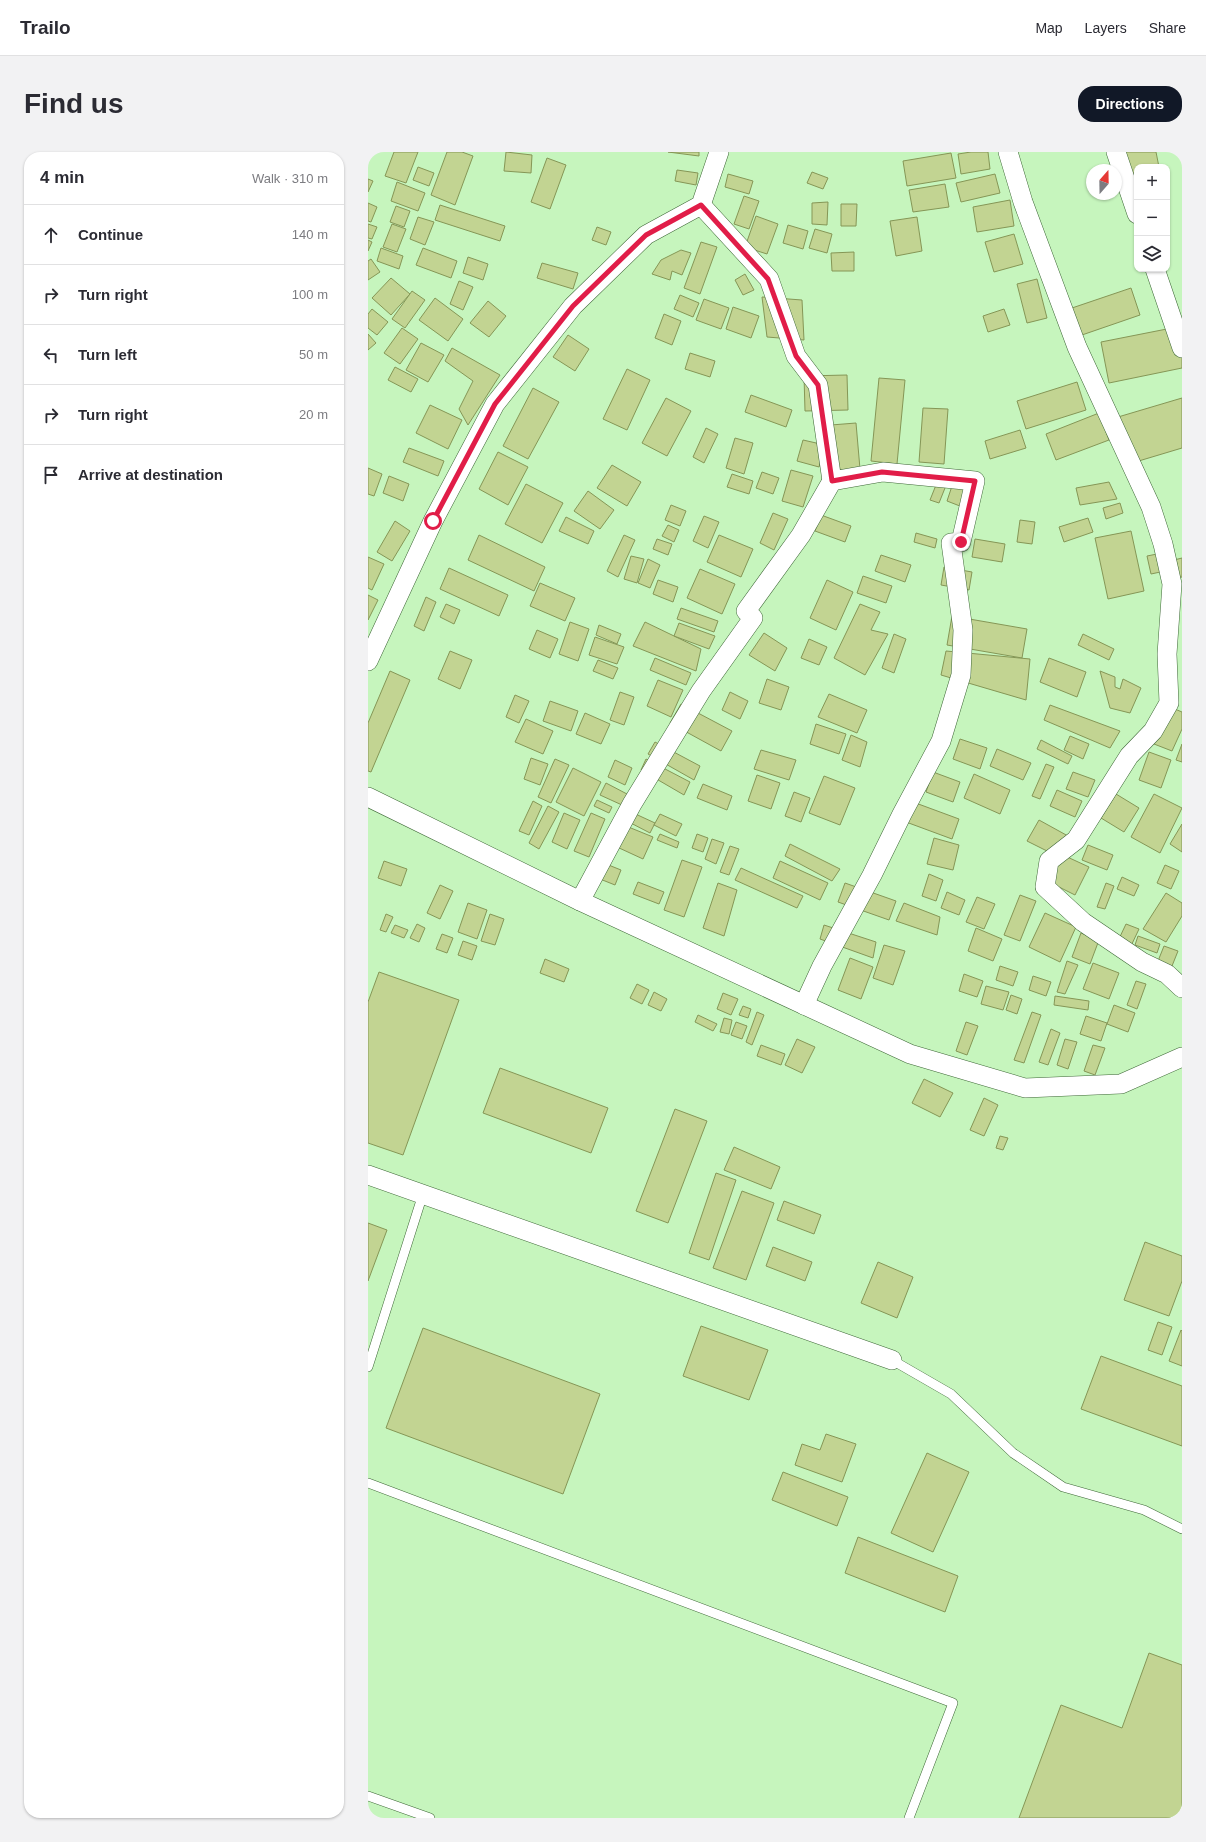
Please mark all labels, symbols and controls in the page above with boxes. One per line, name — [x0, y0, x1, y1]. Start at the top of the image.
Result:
text: Trailo — [20, 17, 71, 38]
text: Map — [1035, 20, 1063, 36]
text: Layers — [1085, 20, 1127, 36]
text: Share — [1149, 20, 1186, 36]
button: Directions — [1078, 86, 1182, 122]
text: Find us — [24, 88, 124, 119]
north arrow — [1086, 164, 1122, 200]
map controls — [1134, 164, 1170, 272]
button: + — [1134, 164, 1170, 200]
text: 4 min — [40, 168, 84, 187]
text: Walk · 310 m — [252, 171, 328, 186]
button: − — [1134, 200, 1170, 236]
icon: ahead — [40, 224, 62, 246]
text: Continue — [78, 226, 143, 243]
text: 140 m — [292, 227, 328, 242]
button: layers — [1134, 236, 1170, 272]
icon: right — [40, 284, 62, 306]
text: Turn right — [78, 286, 148, 303]
text: 100 m — [292, 287, 328, 302]
icon: left — [40, 344, 62, 366]
text: Turn left — [78, 346, 137, 363]
text: 50 m — [299, 347, 328, 362]
icon: right — [40, 404, 62, 426]
text: Turn right — [78, 406, 148, 423]
text: 20 m — [299, 407, 328, 422]
icon: arrive — [40, 464, 62, 486]
text: Arrive at destination — [78, 466, 223, 483]
route start — [424, 512, 442, 530]
route end — [952, 533, 970, 551]

